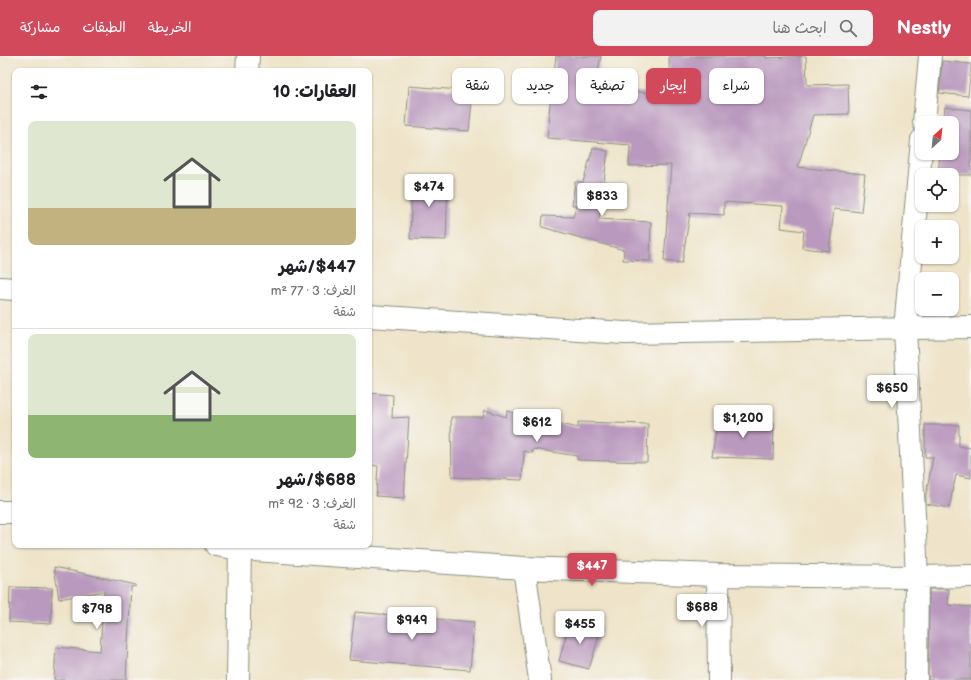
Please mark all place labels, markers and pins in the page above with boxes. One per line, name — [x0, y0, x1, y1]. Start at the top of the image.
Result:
pin: $474 — [405, 174, 453, 208]
pin: $833 — [578, 183, 626, 217]
pin: $650 — [868, 375, 916, 409]
pin: $1,200 — [710, 405, 776, 439]
pin: $612 — [513, 409, 561, 443]
pin: $447 — [568, 553, 616, 587]
pin: $688 — [678, 594, 726, 628]
pin: $798 — [73, 596, 121, 630]
pin: $949 — [388, 607, 436, 641]
pin: $455 — [556, 611, 604, 645]

